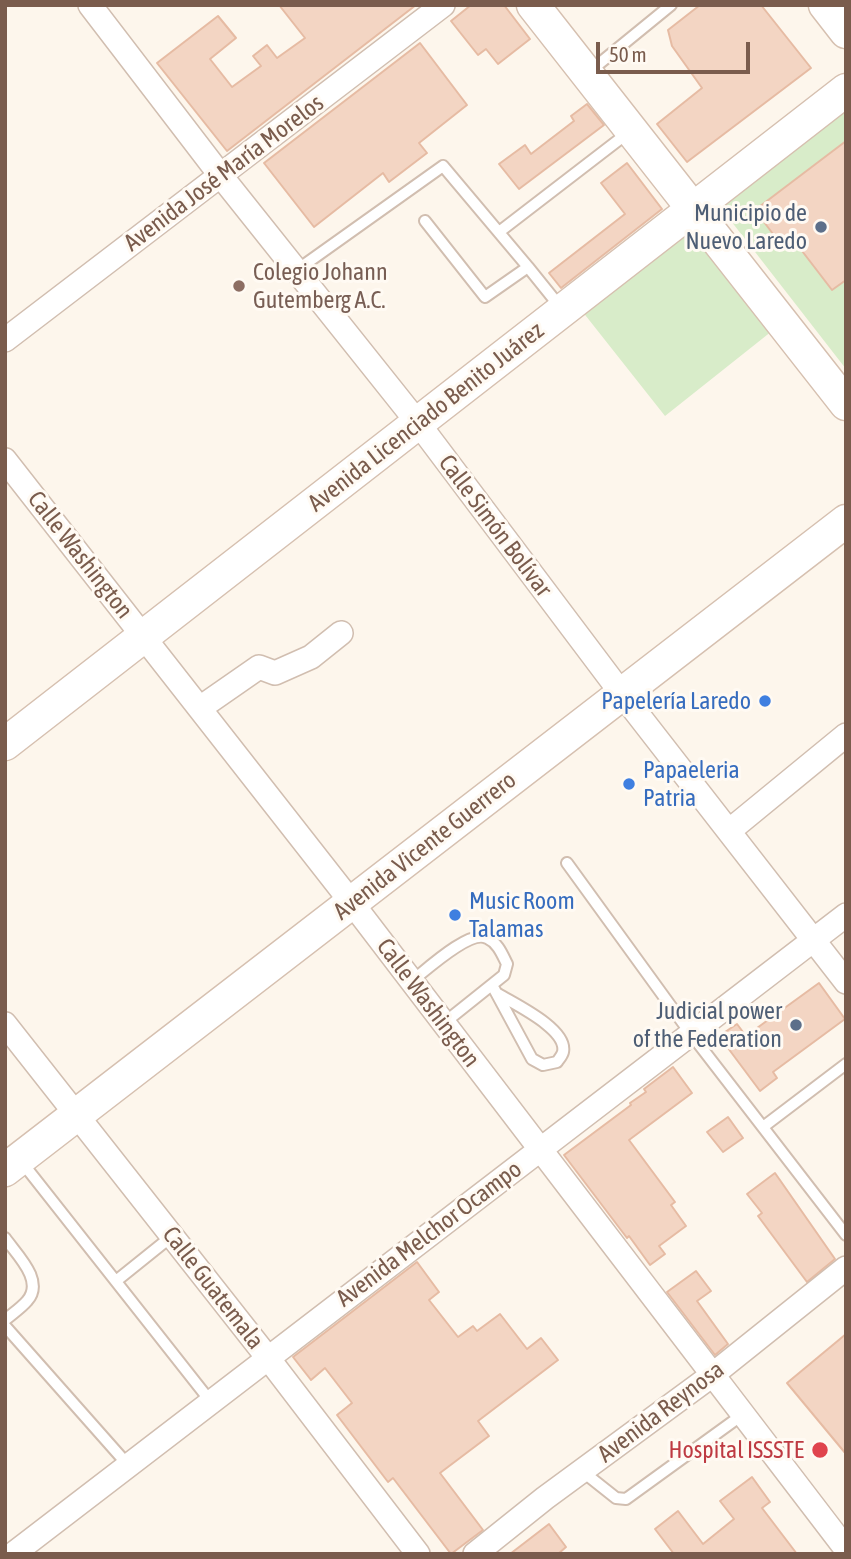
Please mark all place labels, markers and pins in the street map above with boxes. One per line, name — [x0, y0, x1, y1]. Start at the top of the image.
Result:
place label: Municipio de Nuevo Laredo — [685, 199, 807, 255]
marker: Municipio de Nuevo Laredo — [813, 219, 829, 235]
place label: Colegio Johann Gutemberg A.C. — [253, 258, 388, 314]
marker: Colegio Johann Gutemberg A.C. — [231, 278, 247, 294]
place label: Papelería Laredo — [601, 687, 751, 715]
marker: Papelería Laredo — [757, 693, 773, 709]
place label: Papaeleria Patria — [643, 756, 740, 812]
marker: Papaeleria Patria — [621, 776, 637, 792]
place label: Music Room Talamas — [469, 887, 575, 943]
marker: Music Room Talamas — [447, 907, 463, 923]
place label: Judicial power of the Federation — [633, 997, 782, 1053]
marker: Judicial power of the Federation — [788, 1017, 804, 1033]
place label: Hospital ISSSTE — [669, 1436, 804, 1464]
marker: Hospital ISSSTE — [810, 1440, 830, 1460]

